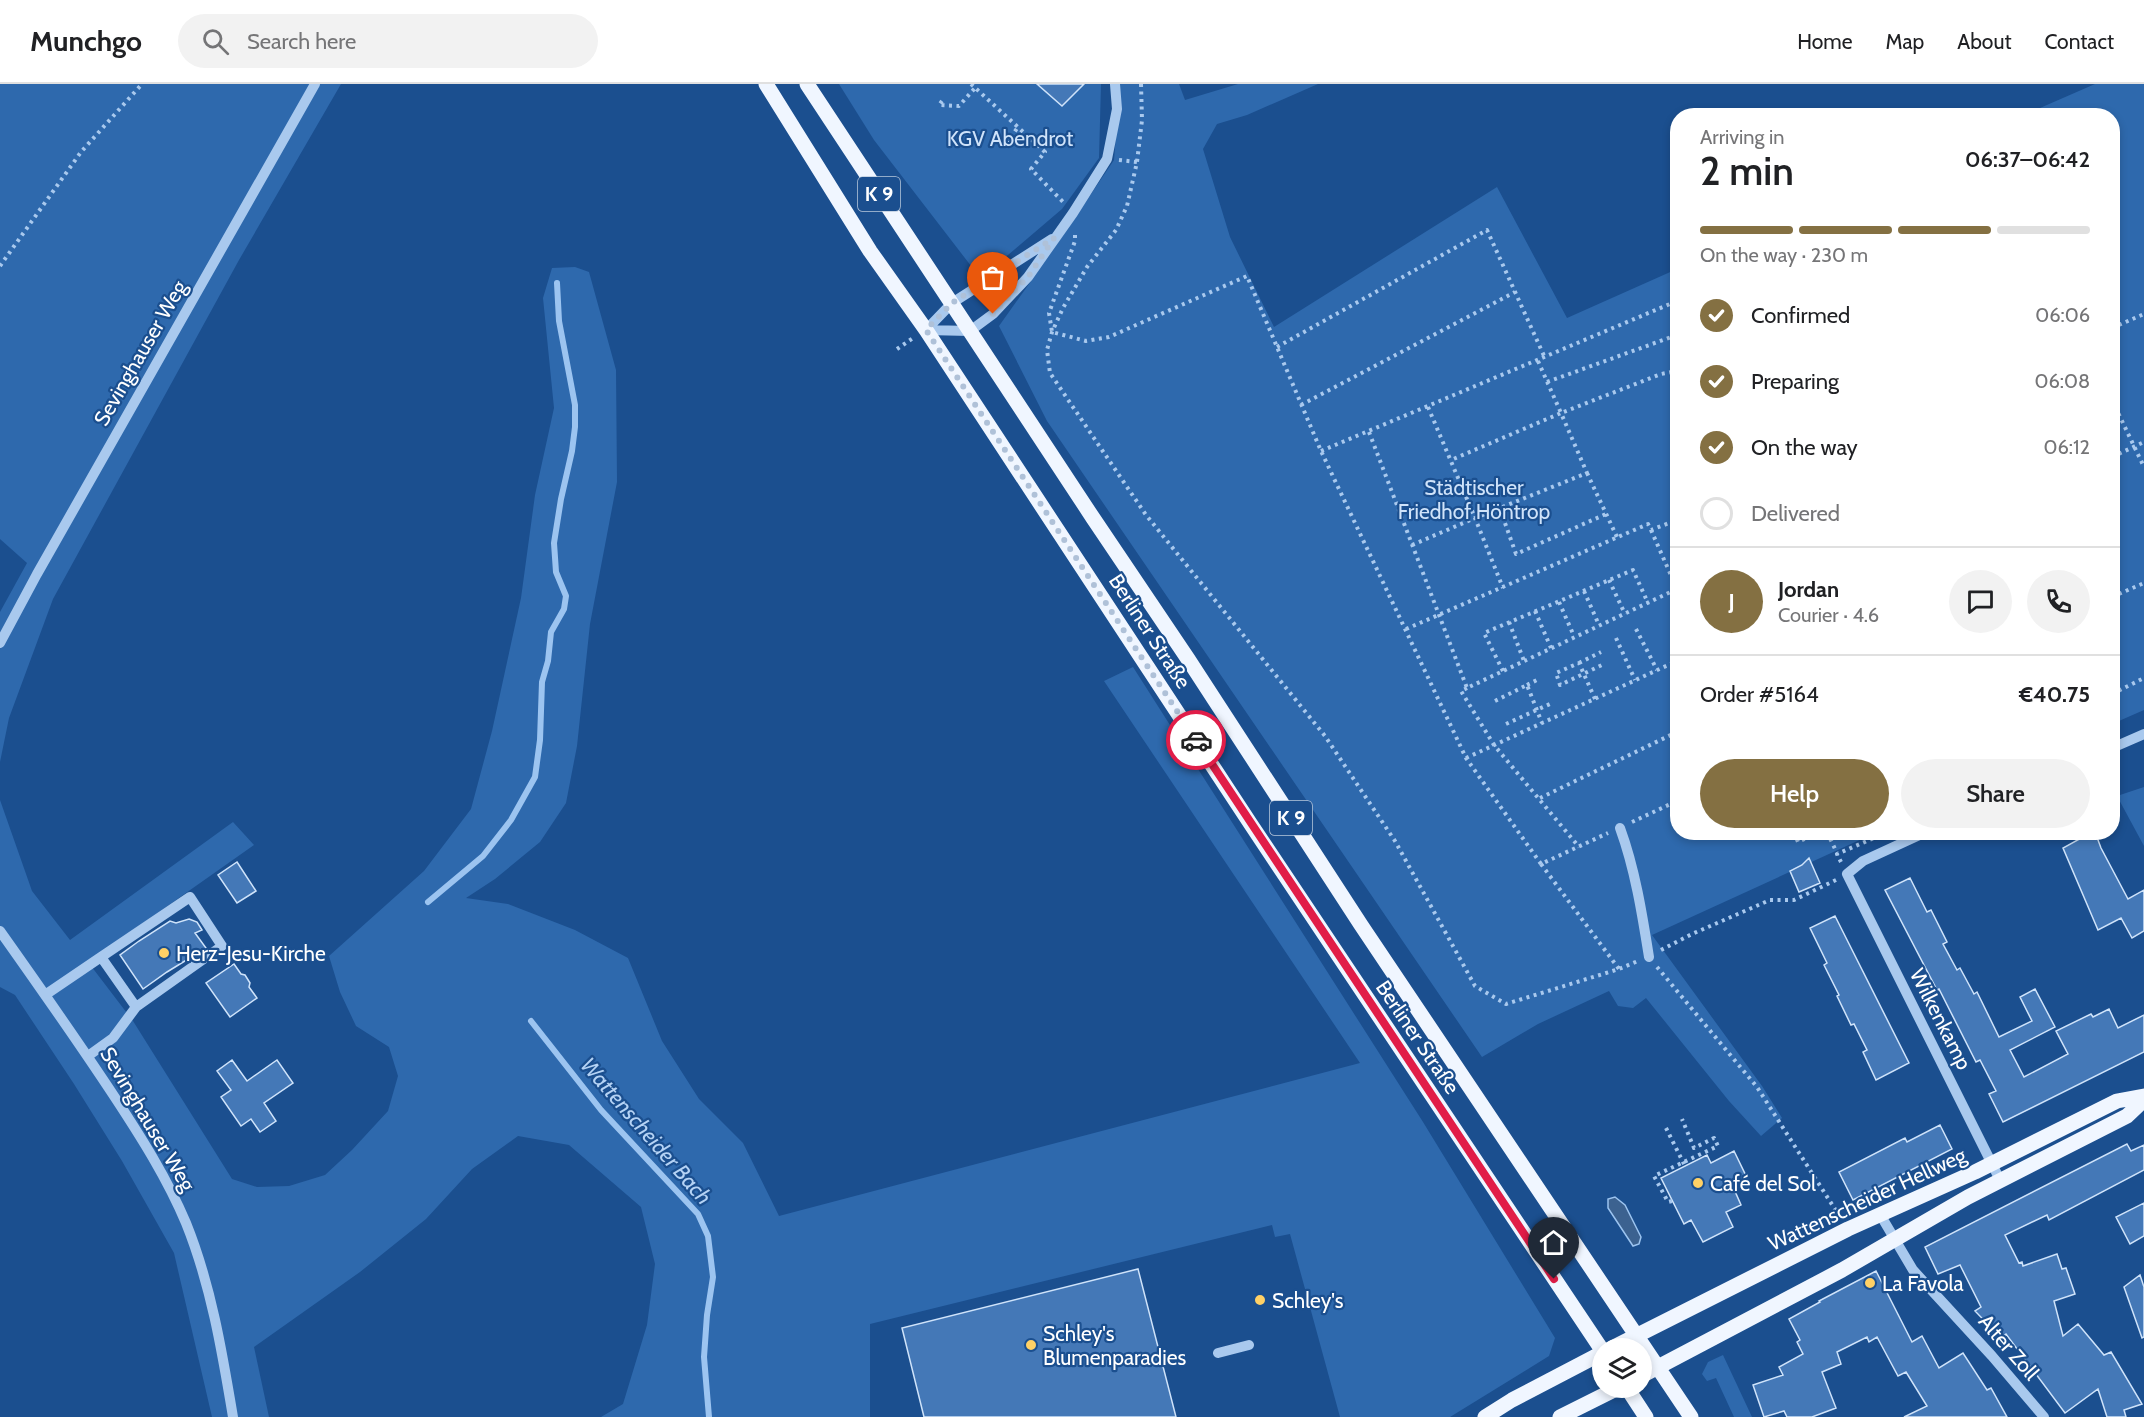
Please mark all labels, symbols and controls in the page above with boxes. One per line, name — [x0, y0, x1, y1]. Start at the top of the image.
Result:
search box — [178, 14, 598, 68]
text: Munchgo — [30, 24, 142, 58]
icon: search — [199, 25, 232, 58]
text: Search here — [247, 28, 356, 55]
text: Home — [1797, 29, 1853, 54]
text: Map — [1886, 29, 1924, 54]
text: About — [1957, 29, 2011, 54]
text: Contact — [2044, 29, 2114, 54]
text: Arriving in — [1700, 125, 1784, 149]
park label: KGV Abendrot — [947, 126, 1073, 151]
text: 06:37–06:42 — [1965, 146, 2090, 173]
text: 2 min — [1700, 147, 1794, 195]
road number: K 9 — [858, 177, 900, 211]
text: On the way · 230 m — [1700, 243, 1868, 267]
pin — [967, 252, 1018, 314]
icon: bag — [976, 261, 1009, 294]
street label: Sevinghauser Weg — [88, 276, 192, 430]
icon: check — [1700, 299, 1733, 332]
text: Confirmed — [1751, 302, 1850, 329]
text: 06:06 — [2035, 303, 2090, 327]
icon: check — [1700, 365, 1733, 398]
text: Preparing — [1751, 368, 1839, 395]
text: 06:08 — [2034, 369, 2090, 393]
icon: check — [1700, 431, 1733, 464]
text: On the way — [1751, 434, 1858, 461]
text: 06:12 — [2044, 435, 2090, 459]
park label: Städtischer Friedhof Höntrop — [1398, 475, 1550, 524]
text: Delivered — [1751, 500, 1840, 527]
street label: Berliner Straße — [1104, 569, 1196, 693]
button: chat — [1949, 570, 2012, 633]
button: phone — [2027, 570, 2090, 633]
text: Jordan — [1778, 576, 1839, 603]
text: J — [1728, 588, 1735, 615]
text: Courier · 4.6 — [1778, 603, 1879, 627]
text: Order #5164 — [1700, 681, 1819, 708]
text: €40.75 — [2019, 681, 2090, 708]
courier — [1166, 710, 1226, 770]
icon: car — [1180, 724, 1213, 757]
button: Help — [1700, 759, 1889, 828]
button: Share — [1901, 759, 2090, 828]
road number: K 9 — [1270, 801, 1312, 835]
place label: Herz-Jesu-Kirche — [176, 941, 326, 966]
marker: Herz-Jesu-Kirche — [157, 946, 171, 960]
street label: Wilkenkamp — [1905, 964, 1977, 1074]
street label: Berliner Straße — [1371, 975, 1465, 1099]
street label: Sevinghauser Weg — [95, 1043, 201, 1196]
water label: Wattenscheider Bach — [575, 1052, 717, 1210]
street label: Wattenscheider Hellweg — [1764, 1142, 1970, 1256]
place label: Café del Sol — [1710, 1171, 1816, 1196]
marker: Café del Sol — [1691, 1176, 1705, 1190]
pin — [1528, 1217, 1579, 1279]
icon: home — [1537, 1226, 1570, 1259]
place label: La Favola — [1882, 1271, 1964, 1296]
marker: La Favola — [1863, 1276, 1877, 1290]
place label: Schley's — [1272, 1288, 1344, 1313]
marker: Schley's — [1253, 1293, 1267, 1307]
street label: Alter Zoll — [1974, 1309, 2044, 1385]
place label: Schley's Blumenparadies — [1043, 1321, 1186, 1370]
marker: Schley's Blumenparadies — [1024, 1338, 1038, 1352]
map controls — [1592, 1338, 1652, 1398]
button: layers — [1592, 1338, 1652, 1398]

